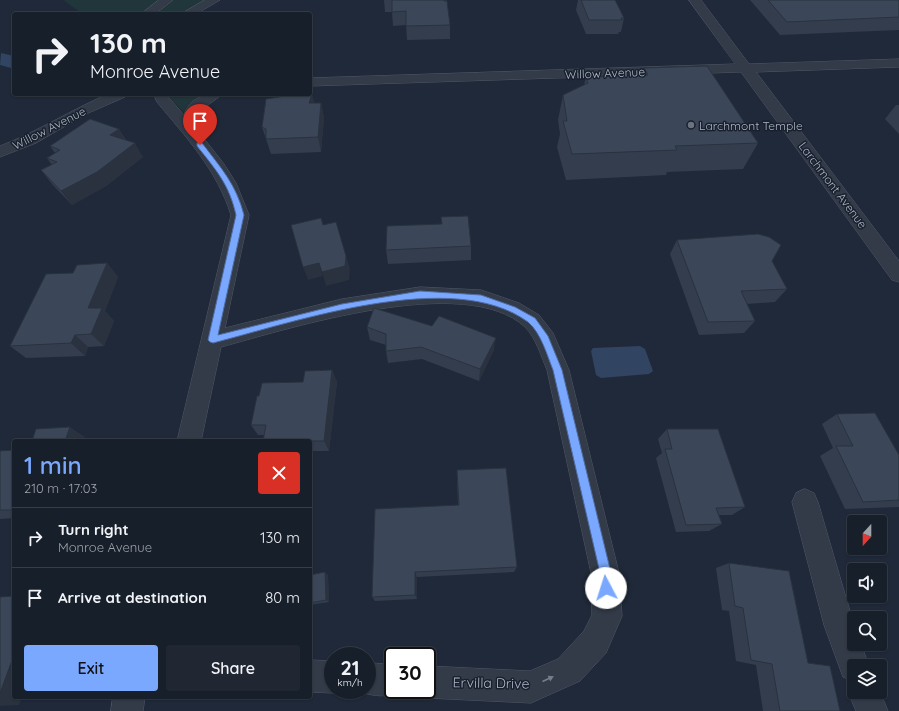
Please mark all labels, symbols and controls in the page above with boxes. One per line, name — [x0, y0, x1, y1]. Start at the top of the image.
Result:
text: 130 m — [90, 25, 167, 60]
icon: right — [24, 28, 76, 80]
text: Monroe Avenue — [90, 60, 220, 83]
street label: Willow Avenue — [565, 64, 646, 82]
street label: Willow Avenue — [10, 103, 88, 153]
pin — [183, 104, 217, 145]
icon: arrive — [189, 110, 211, 132]
place label: Larchmont Temple — [699, 118, 803, 133]
marker: Larchmont Temple — [686, 120, 696, 130]
street label: Larchmont Avenue — [796, 139, 871, 231]
text: 1 min — [24, 450, 82, 480]
button: close — [258, 452, 300, 494]
text: 210 m · 17:03 — [24, 480, 97, 496]
north arrow — [847, 515, 887, 555]
map controls — [847, 515, 887, 699]
text: Turn right — [58, 520, 129, 539]
icon: right — [24, 527, 46, 549]
text: 130 m — [260, 528, 300, 547]
text: Monroe Avenue — [58, 539, 152, 555]
button: sound — [847, 563, 887, 603]
position arrow — [585, 567, 627, 609]
icon: arrive — [24, 587, 46, 609]
text: Arrive at destination — [58, 588, 207, 607]
text: 80 m — [265, 588, 300, 607]
button: search — [847, 611, 887, 651]
button: Exit — [24, 645, 158, 691]
button: Share — [166, 645, 300, 691]
speed limit sign: 30 — [384, 647, 436, 699]
text: 21 — [340, 655, 360, 680]
button: layers — [847, 659, 887, 699]
street label: Ervilla Drive — [452, 673, 530, 693]
text: km/h — [337, 676, 363, 689]
one-way arrow — [543, 676, 554, 682]

